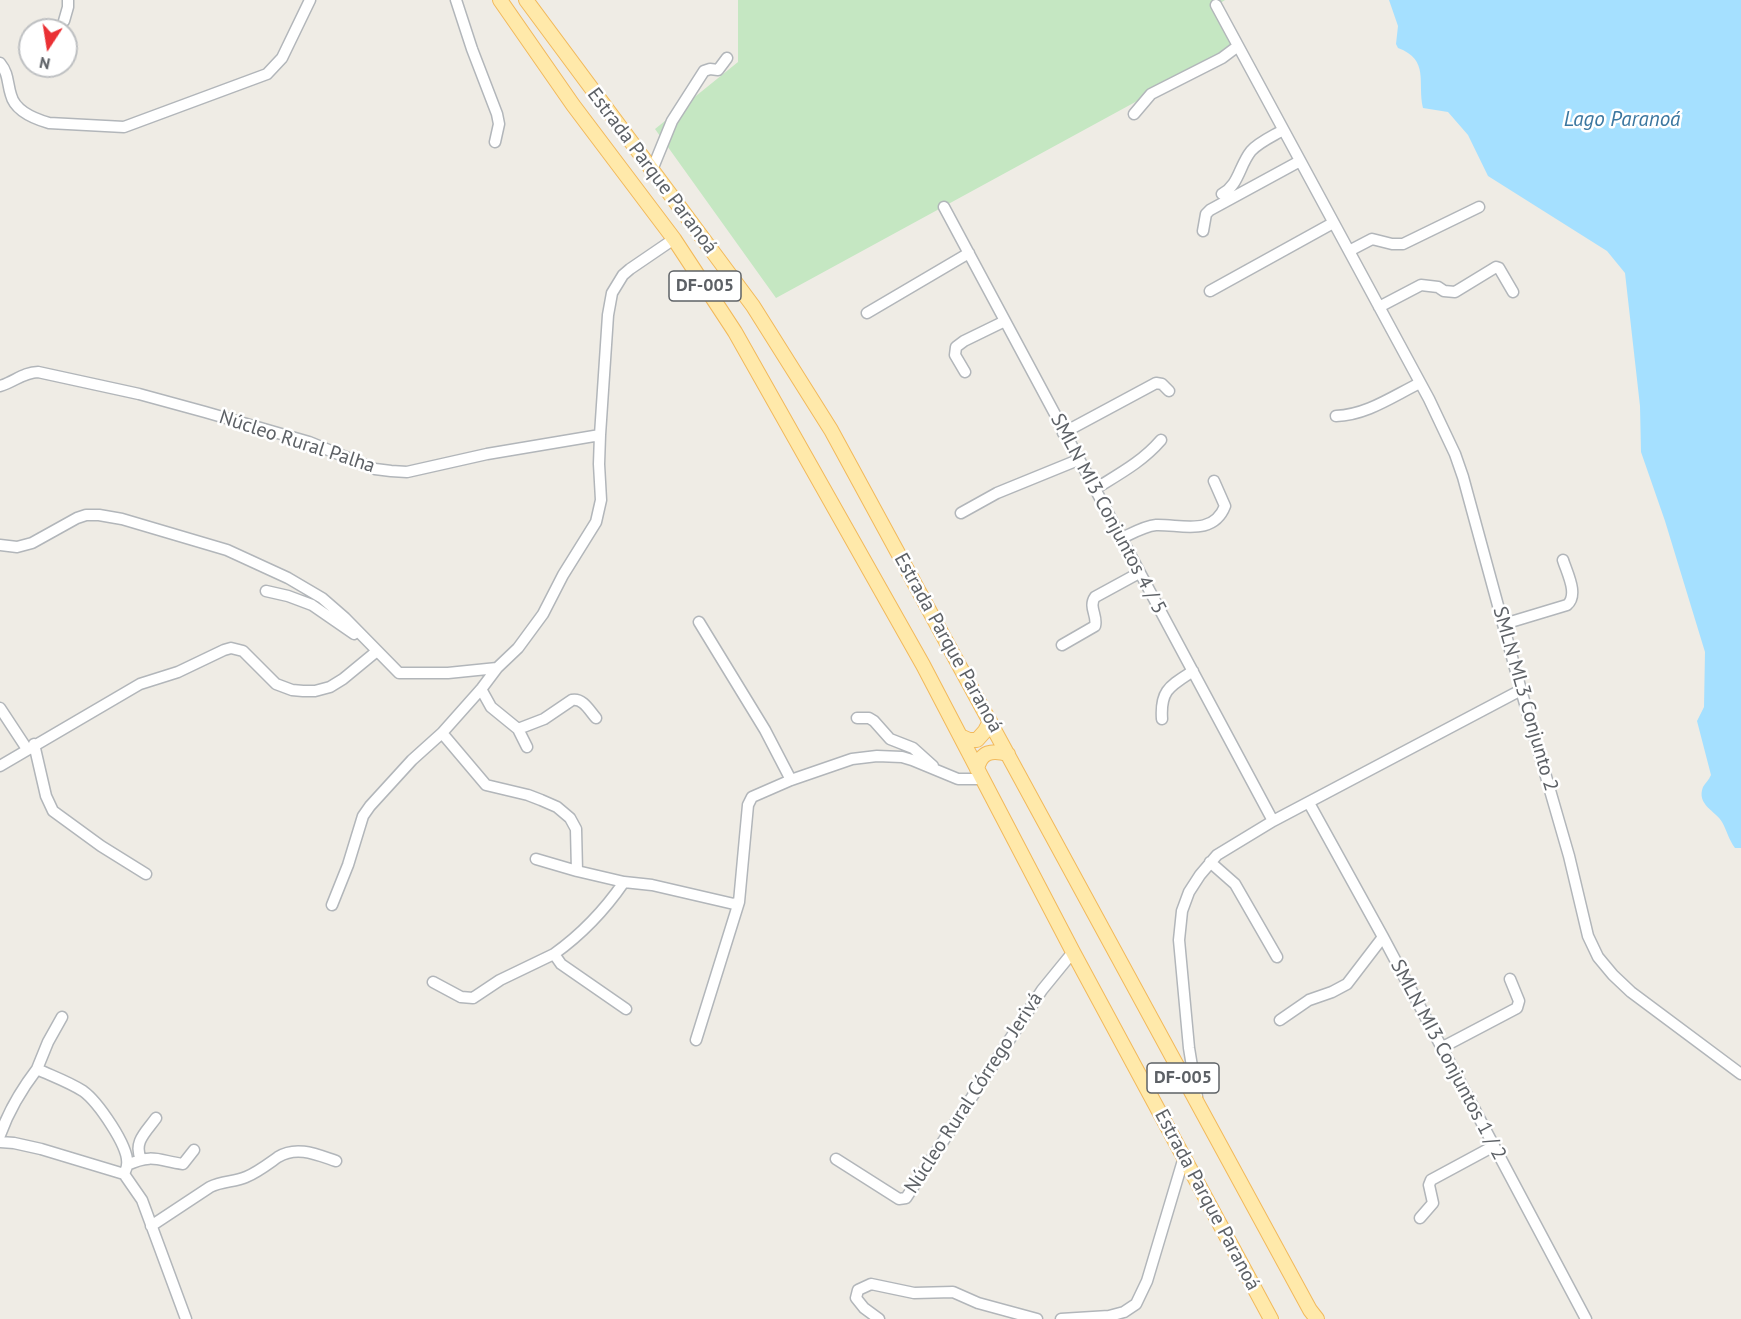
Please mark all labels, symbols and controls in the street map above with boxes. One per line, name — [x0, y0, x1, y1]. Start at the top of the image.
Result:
north arrow — [18, 18, 78, 78]
text: N — [37, 53, 52, 75]
street label: Estrada Parque Paranoá — [582, 83, 722, 259]
water label: Lago Paranoá — [1564, 107, 1680, 133]
road number: DF-005 — [669, 271, 741, 301]
street label: Núcleo Rural Palha — [216, 405, 378, 479]
street label: SMLN MI3 Conjuntos 4 / 5 — [1045, 410, 1171, 618]
street label: Estrada Parque Paranoá — [889, 549, 1007, 737]
street label: SMLN ML3 Conjunto 2 — [1487, 604, 1563, 794]
street label: SMLN MI3 Conjuntos 1 / 2 — [1385, 956, 1511, 1164]
street label: Núcleo Rural Córrego Jerivá — [900, 988, 1048, 1198]
road number: DF-005 — [1147, 1063, 1219, 1093]
street label: Estrada Parque Paranoá — [1149, 1105, 1265, 1295]

